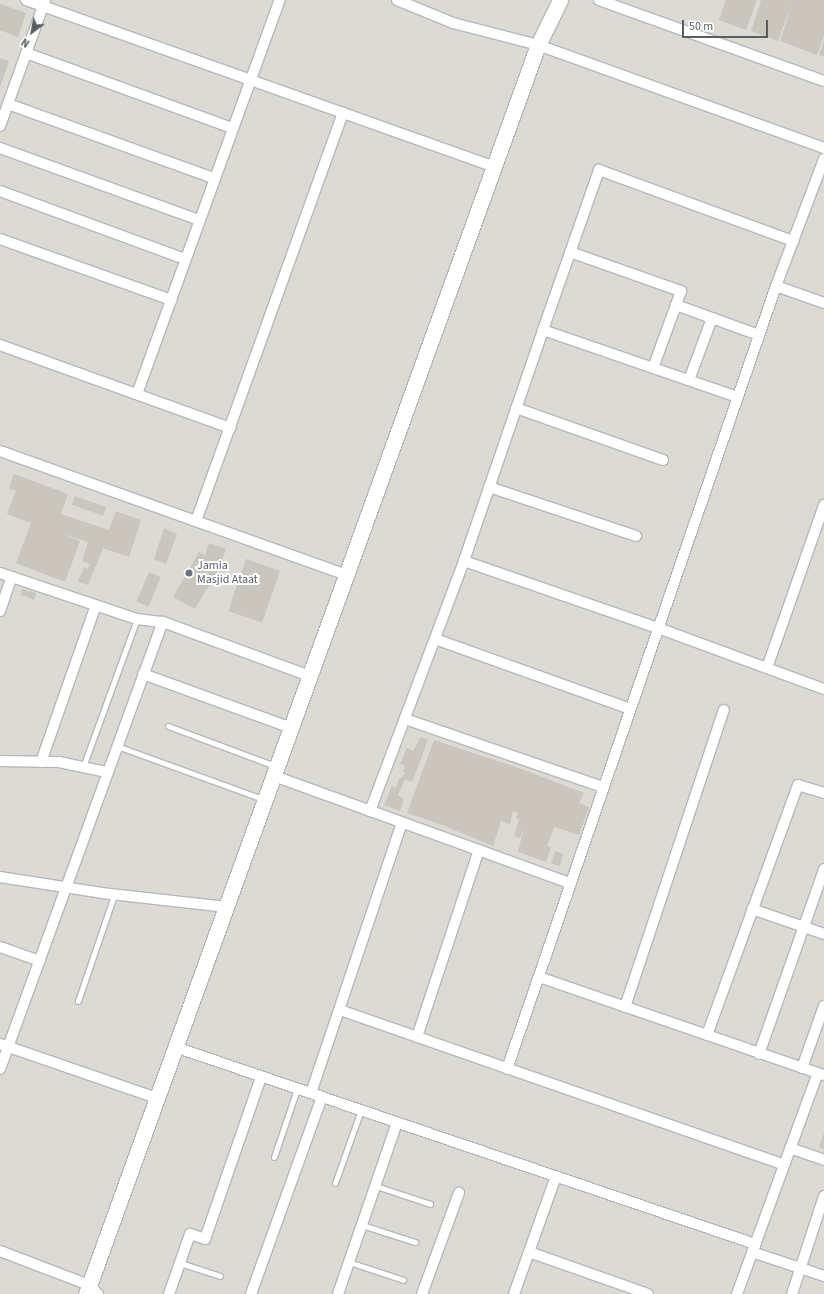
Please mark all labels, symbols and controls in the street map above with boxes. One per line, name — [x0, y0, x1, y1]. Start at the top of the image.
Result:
north arrow — [12, 12, 52, 52]
scale bar — [684, 12, 770, 38]
text: 50 m — [689, 18, 713, 35]
text: N — [18, 34, 32, 51]
place label: Jamia Masjid Ataat — [197, 559, 258, 587]
marker: Jamia Masjid Ataat — [184, 568, 194, 578]

